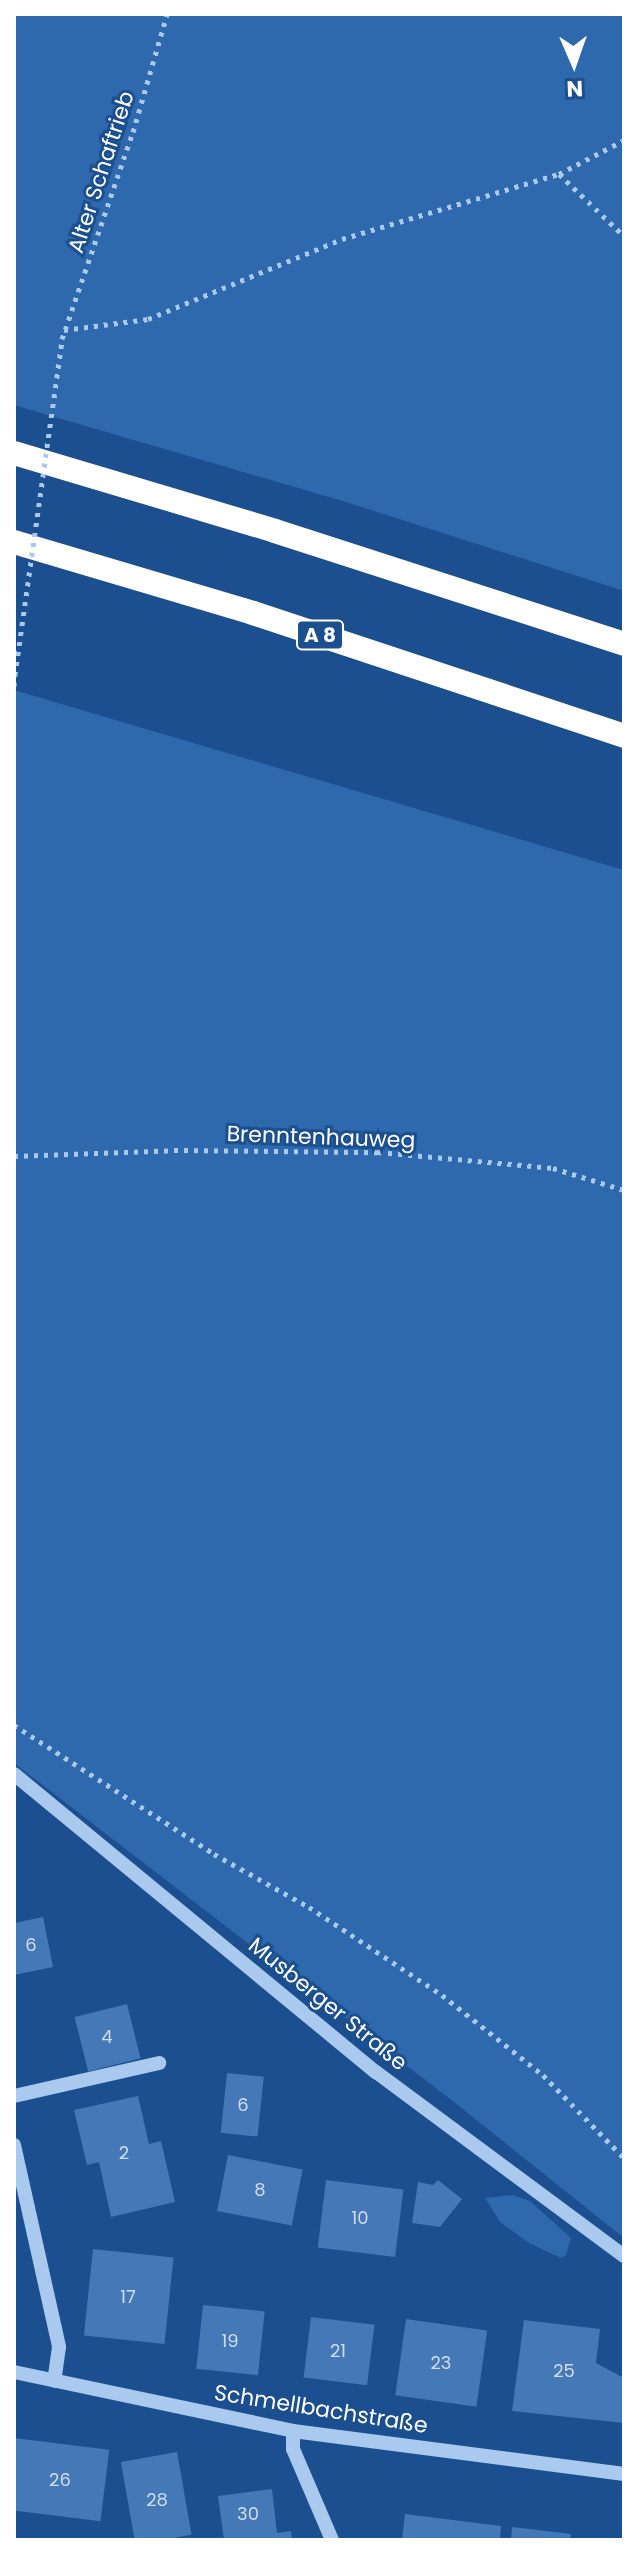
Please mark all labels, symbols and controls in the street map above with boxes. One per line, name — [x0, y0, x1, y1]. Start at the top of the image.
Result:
north arrow — [534, 24, 614, 104]
text: N — [566, 73, 584, 104]
street label: Alter Schaftrieb — [62, 88, 140, 256]
road number: A 8 — [296, 619, 344, 651]
street label: Brenntenhauweg — [226, 1121, 416, 1153]
street label: Musberger Straße — [243, 1932, 413, 2076]
house number: 6 — [25, 1934, 37, 1956]
house number: 4 — [101, 2026, 113, 2048]
house number: 6 — [237, 2094, 249, 2116]
house number: 2 — [119, 2142, 129, 2164]
house number: 8 — [254, 2179, 266, 2201]
house number: 10 — [351, 2207, 369, 2229]
house number: 17 — [120, 2286, 136, 2308]
house number: 19 — [221, 2330, 239, 2352]
house number: 21 — [330, 2340, 346, 2362]
house number: 23 — [431, 2352, 451, 2374]
house number: 25 — [553, 2360, 575, 2382]
street label: Schmellbachstraße — [212, 2379, 430, 2439]
house number: 26 — [49, 2469, 71, 2491]
house number: 28 — [146, 2489, 168, 2511]
house number: 30 — [237, 2503, 259, 2525]

